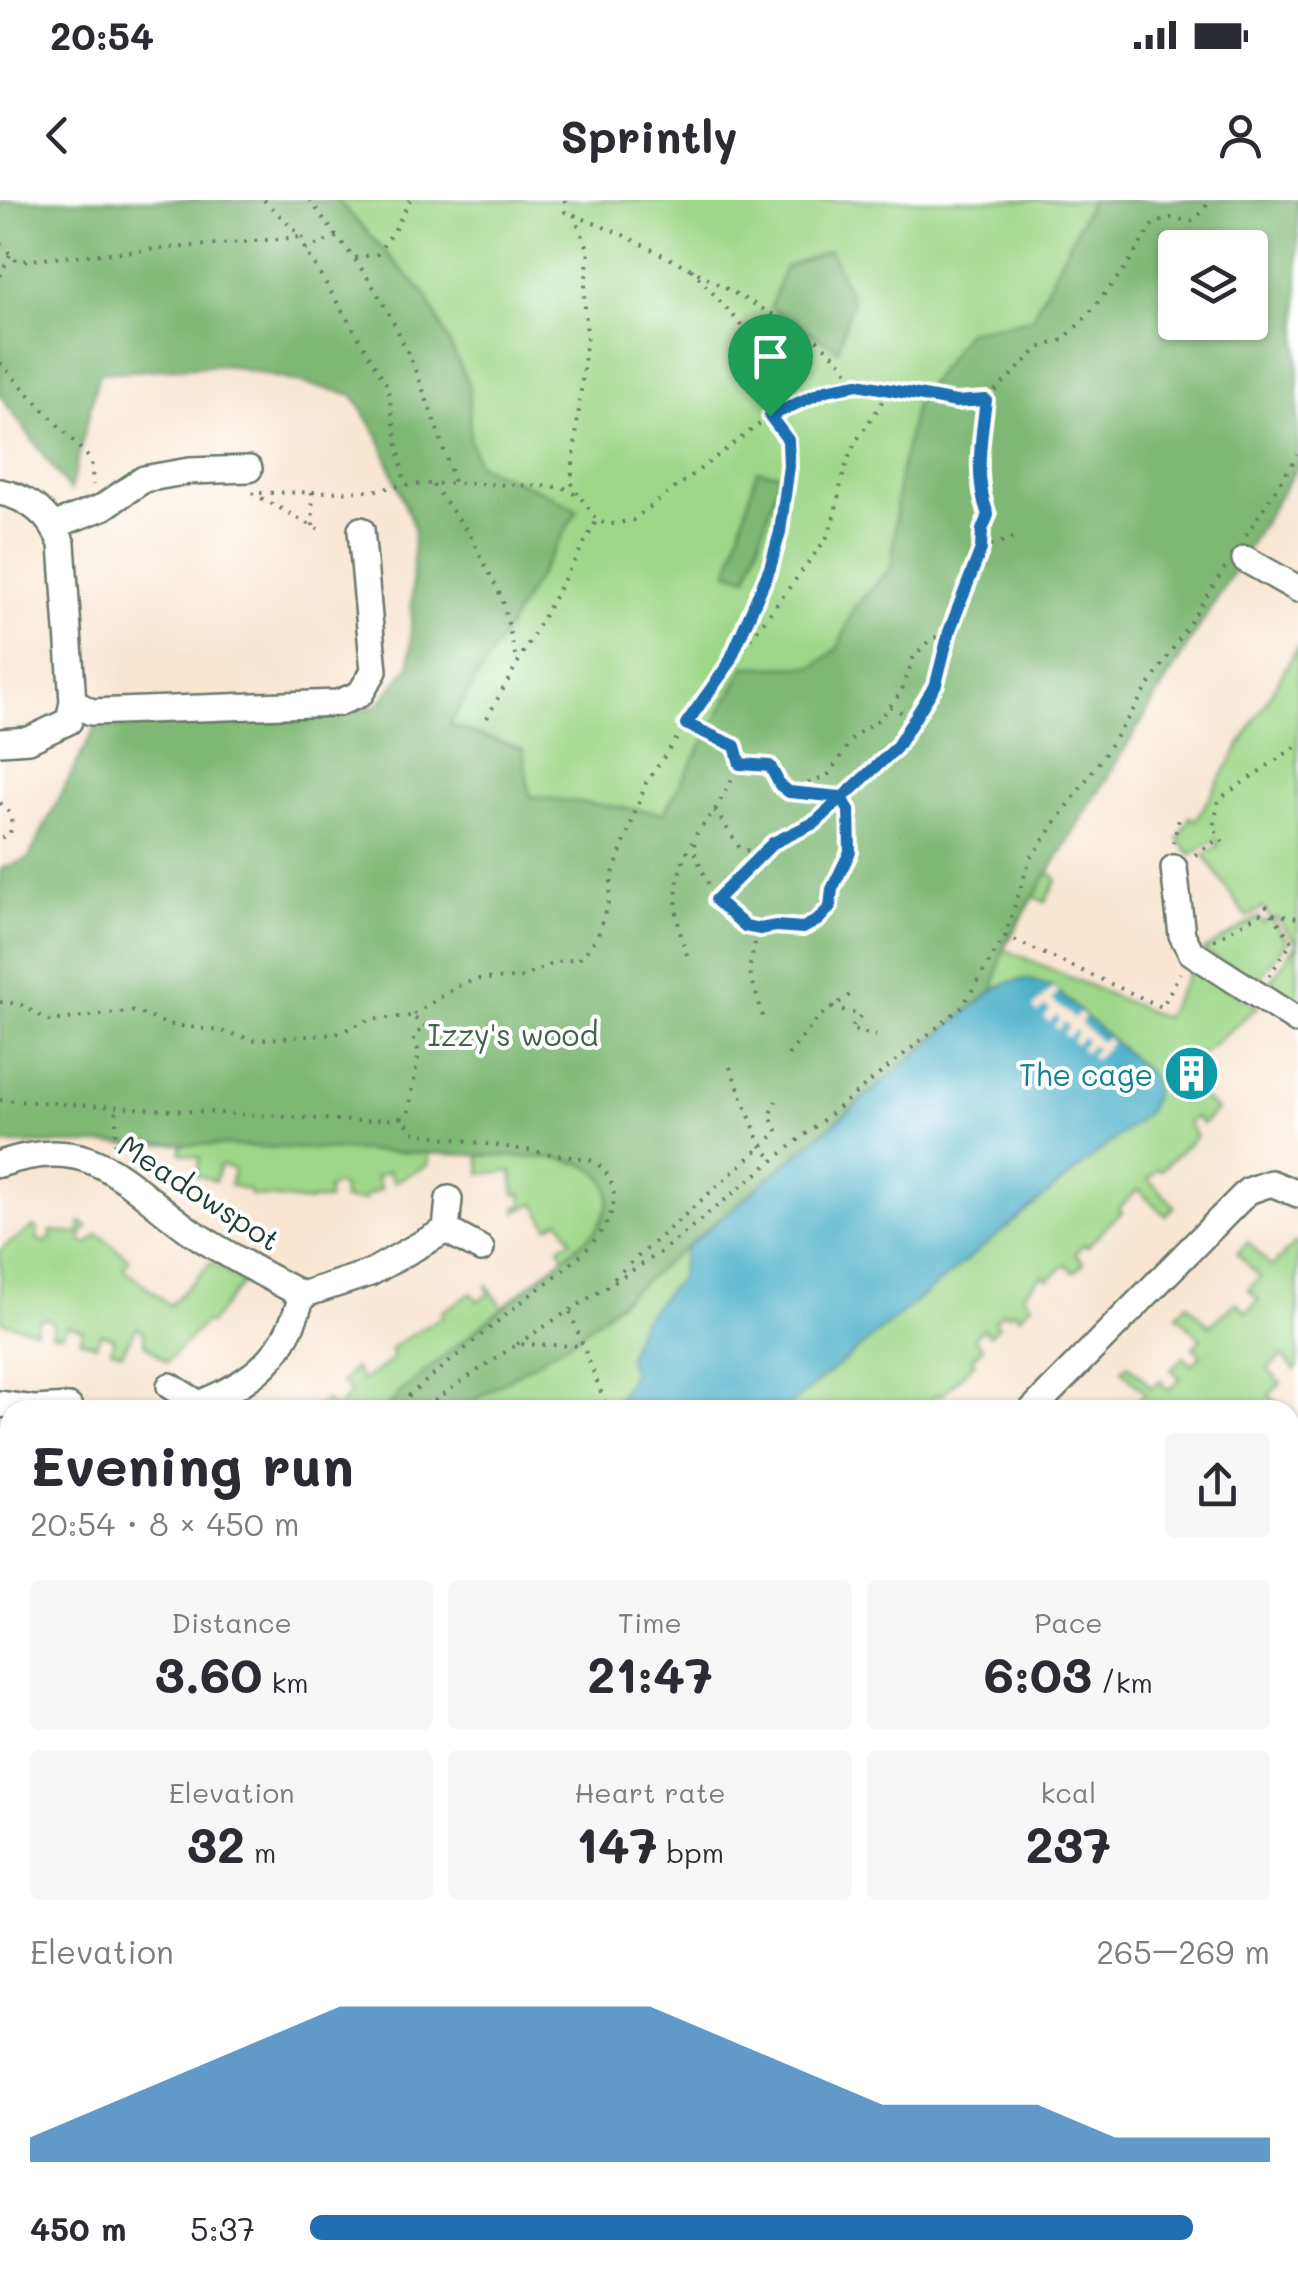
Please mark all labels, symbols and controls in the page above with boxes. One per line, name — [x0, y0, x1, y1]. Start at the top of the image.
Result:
text: 20:54 — [50, 10, 154, 60]
text: Sprintly — [560, 106, 738, 164]
icon: back — [30, 108, 85, 163]
icon: person — [1213, 108, 1268, 163]
map controls — [1158, 230, 1268, 340]
button: layers — [1158, 230, 1268, 340]
pin — [728, 314, 813, 417]
icon: arrive — [743, 329, 798, 384]
park label: Izzy's wood — [428, 1014, 598, 1054]
building icon: The cage — [1162, 1044, 1222, 1104]
place label: The cage — [1019, 1054, 1153, 1094]
street label: Meadowspot — [111, 1125, 289, 1259]
text: Evening run — [30, 1428, 354, 1500]
button: share — [1165, 1433, 1270, 1538]
text: 20:54 · 8 × 450 m — [30, 1502, 299, 1544]
text: Distance — [171, 1604, 292, 1640]
text: Time — [618, 1604, 682, 1640]
text: Pace — [1034, 1604, 1103, 1640]
text: 3.60 — [155, 1640, 262, 1706]
text: 21:47 — [587, 1640, 713, 1706]
text: 6:03 — [984, 1640, 1092, 1706]
text: km — [262, 1664, 309, 1700]
text: /km — [1092, 1664, 1153, 1700]
text: Elevation — [169, 1774, 295, 1810]
text: Heart rate — [574, 1774, 726, 1810]
text: kcal — [1040, 1774, 1096, 1810]
text: 32 — [187, 1810, 245, 1876]
text: 147 — [576, 1810, 658, 1876]
text: 237 — [1025, 1810, 1111, 1876]
text: m — [245, 1834, 276, 1870]
text: bpm — [658, 1834, 724, 1870]
text: Elevation — [30, 1930, 174, 1972]
text: 265–269 m — [1096, 1930, 1270, 1972]
text: 450 m — [30, 2207, 126, 2249]
text: 5:37 — [190, 2207, 255, 2249]

